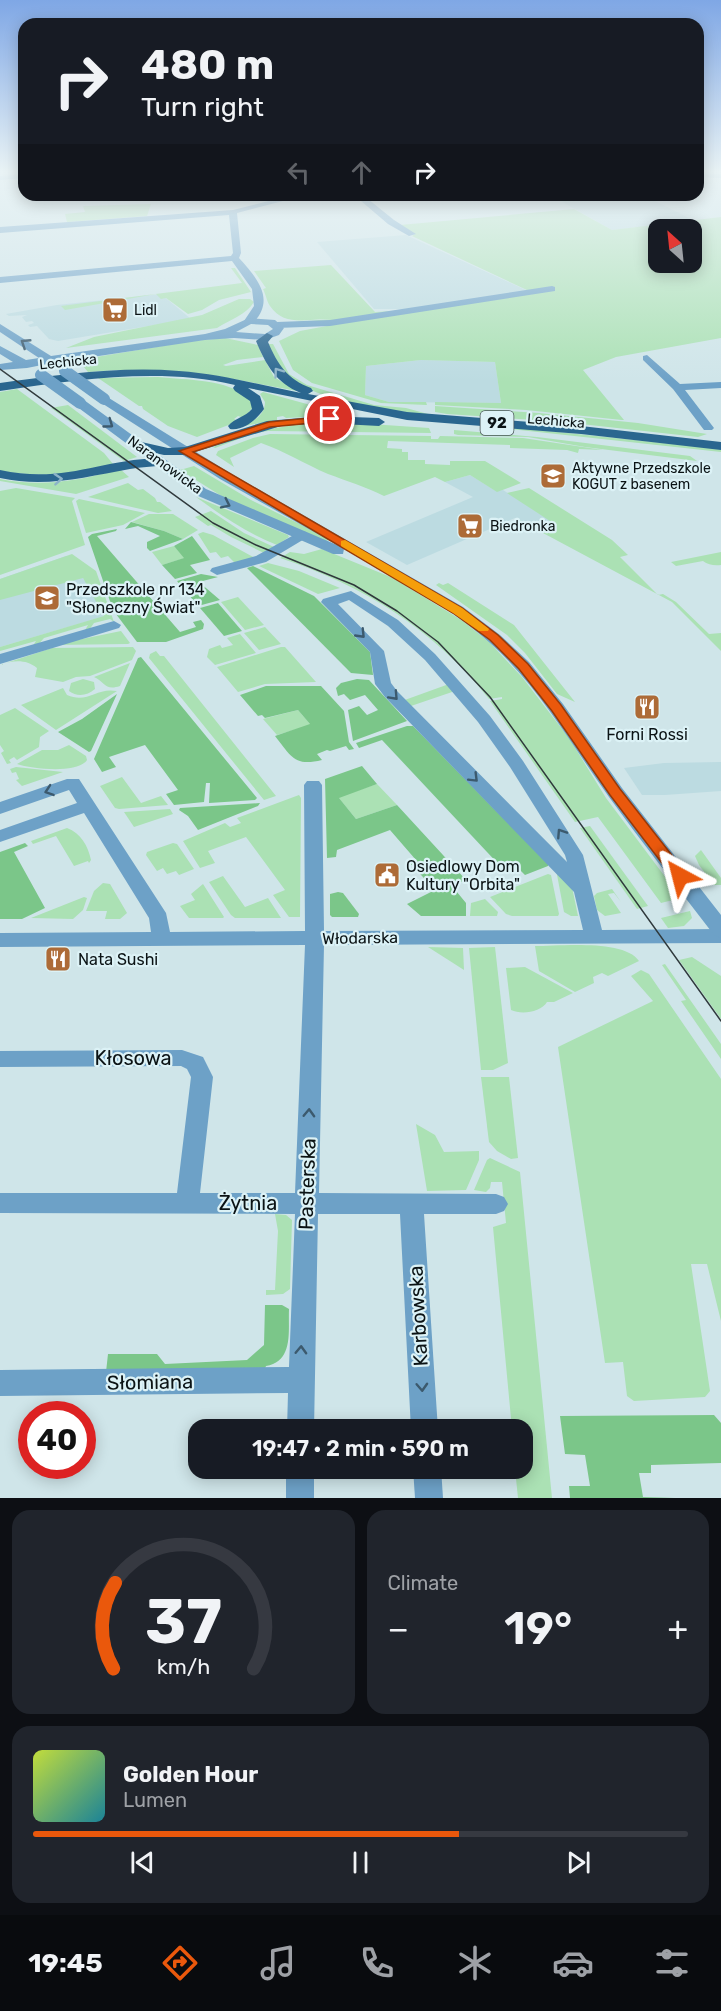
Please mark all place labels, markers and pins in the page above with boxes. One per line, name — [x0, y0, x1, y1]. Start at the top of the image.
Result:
supermarket icon: Lidl — [100, 295, 130, 325]
place label: Lidl — [134, 302, 157, 319]
pin — [304, 393, 355, 444]
place label: Aktywne Przedszkole KOGUT z basenem — [572, 460, 711, 493]
school or university icon: Aktywne Przedszkole KOGUT z basenem — [538, 461, 568, 491]
supermarket icon: Biedronka — [455, 511, 485, 541]
place label: Biedronka — [490, 518, 555, 535]
place label: Przedszkole nr 134 "Słoneczny Świat" — [66, 580, 205, 617]
school or university icon: Przedszkole nr 134 "Słoneczny Świat" — [32, 583, 62, 613]
restaurant icon: Forni Rossi — [632, 692, 662, 722]
place label: Forni Rossi — [606, 725, 688, 744]
place label: Osiedlowy Dom Kultury "Orbita" — [406, 857, 520, 894]
public building icon: Osiedlowy Dom Kultury "Orbita" — [372, 860, 402, 890]
restaurant icon: Nata Sushi — [43, 944, 73, 974]
place label: Nata Sushi — [78, 950, 158, 969]

